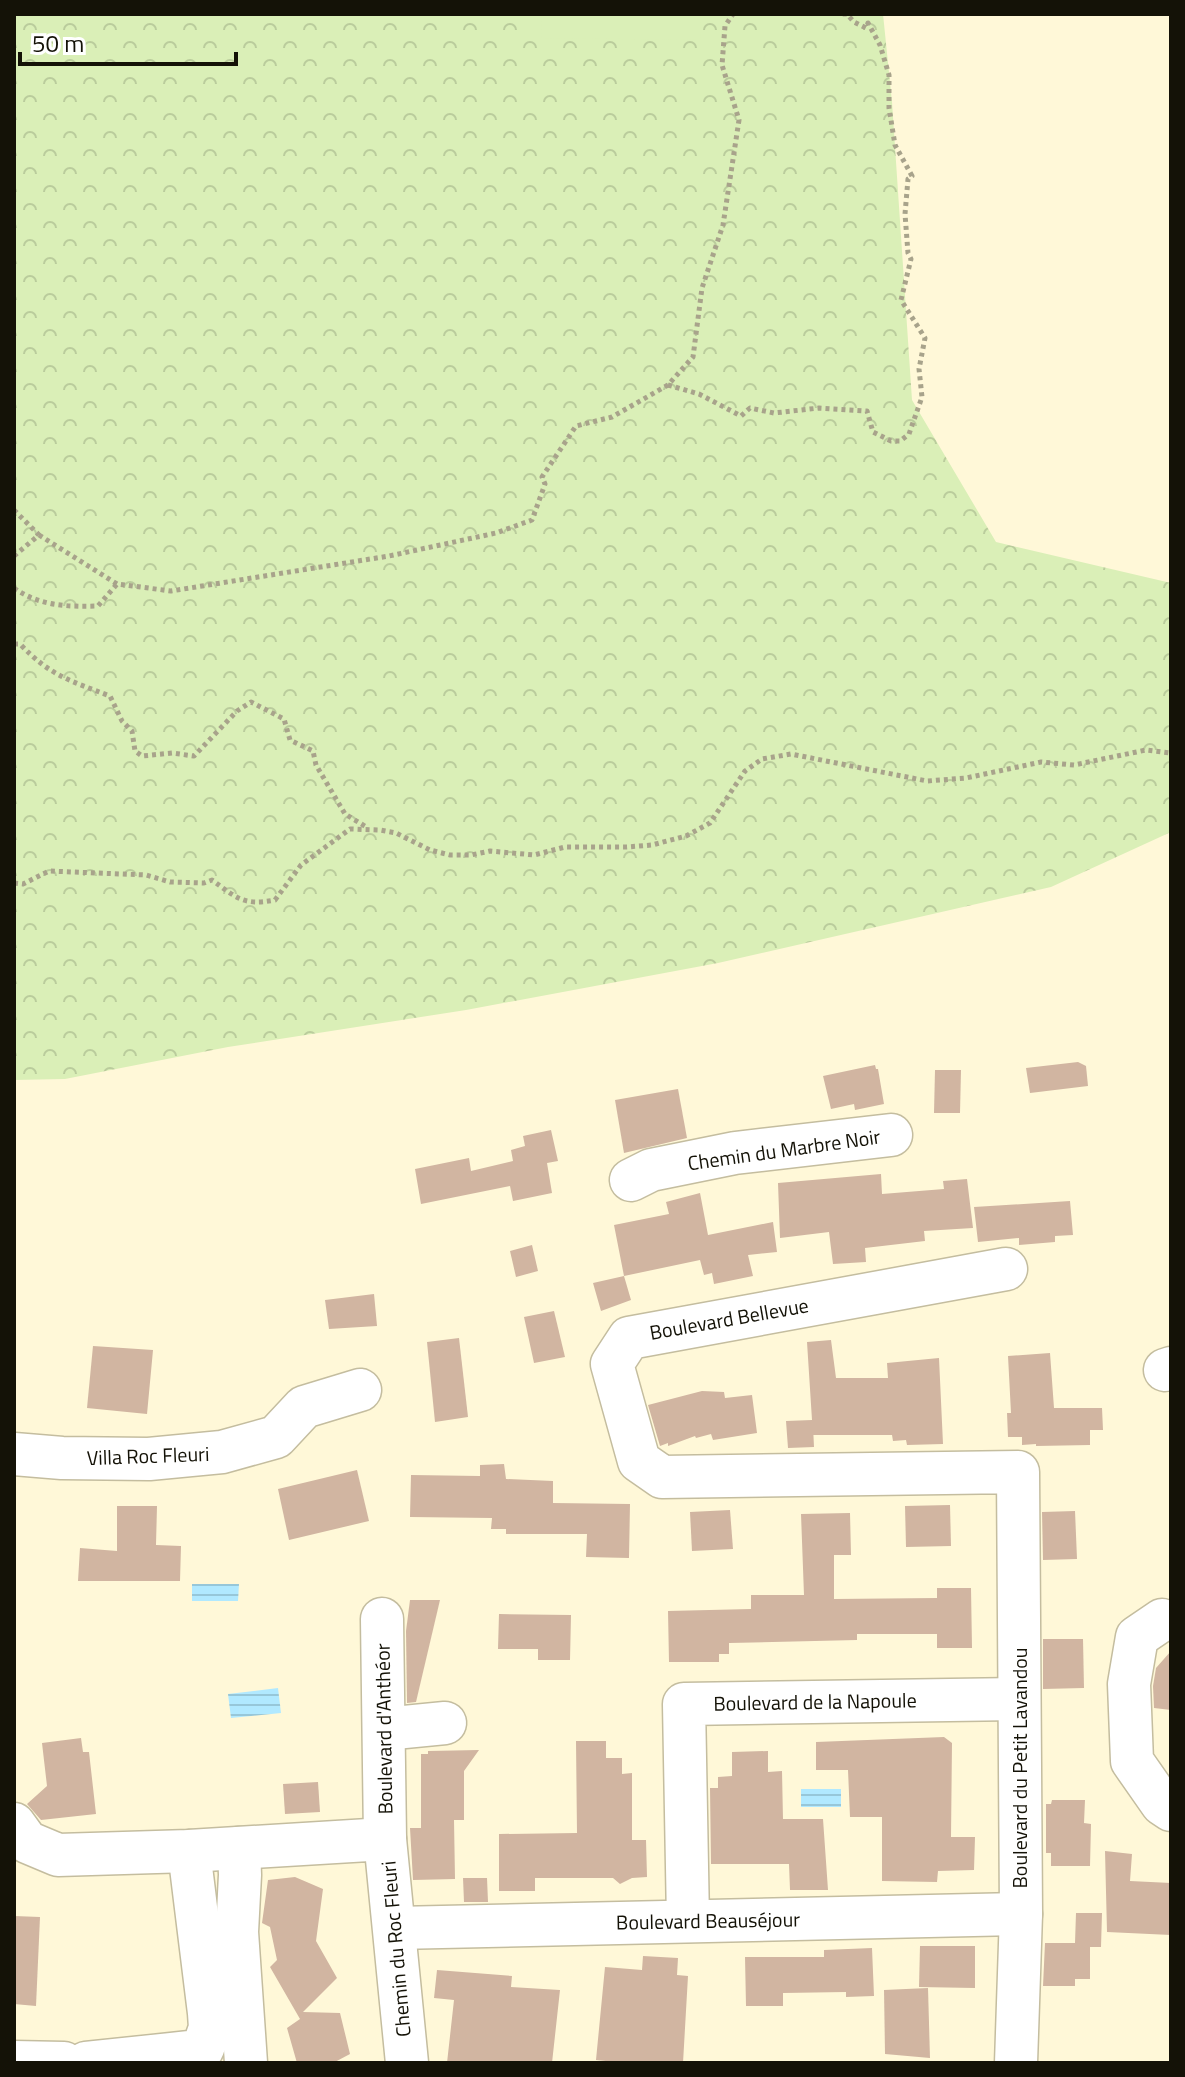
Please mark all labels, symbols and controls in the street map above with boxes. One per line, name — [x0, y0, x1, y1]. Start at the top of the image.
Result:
scale bar — [20, 16, 236, 66]
text: 50 m — [32, 25, 84, 61]
street label: Chemin du Marbre Noir — [686, 1121, 882, 1178]
street label: Boulevard Bellevue — [647, 1289, 811, 1348]
street label: Villa Roc Fleuri — [86, 1438, 210, 1473]
street label: Boulevard d'Anthéor — [367, 1643, 400, 1815]
street label: Boulevard du Petit Lavandou — [1004, 1648, 1035, 1888]
street label: Boulevard de la Napoule — [713, 1684, 917, 1719]
street label: Chemin du Roc Fleuri — [372, 1860, 419, 2038]
street label: Boulevard Beauséjour — [616, 1903, 800, 1938]

